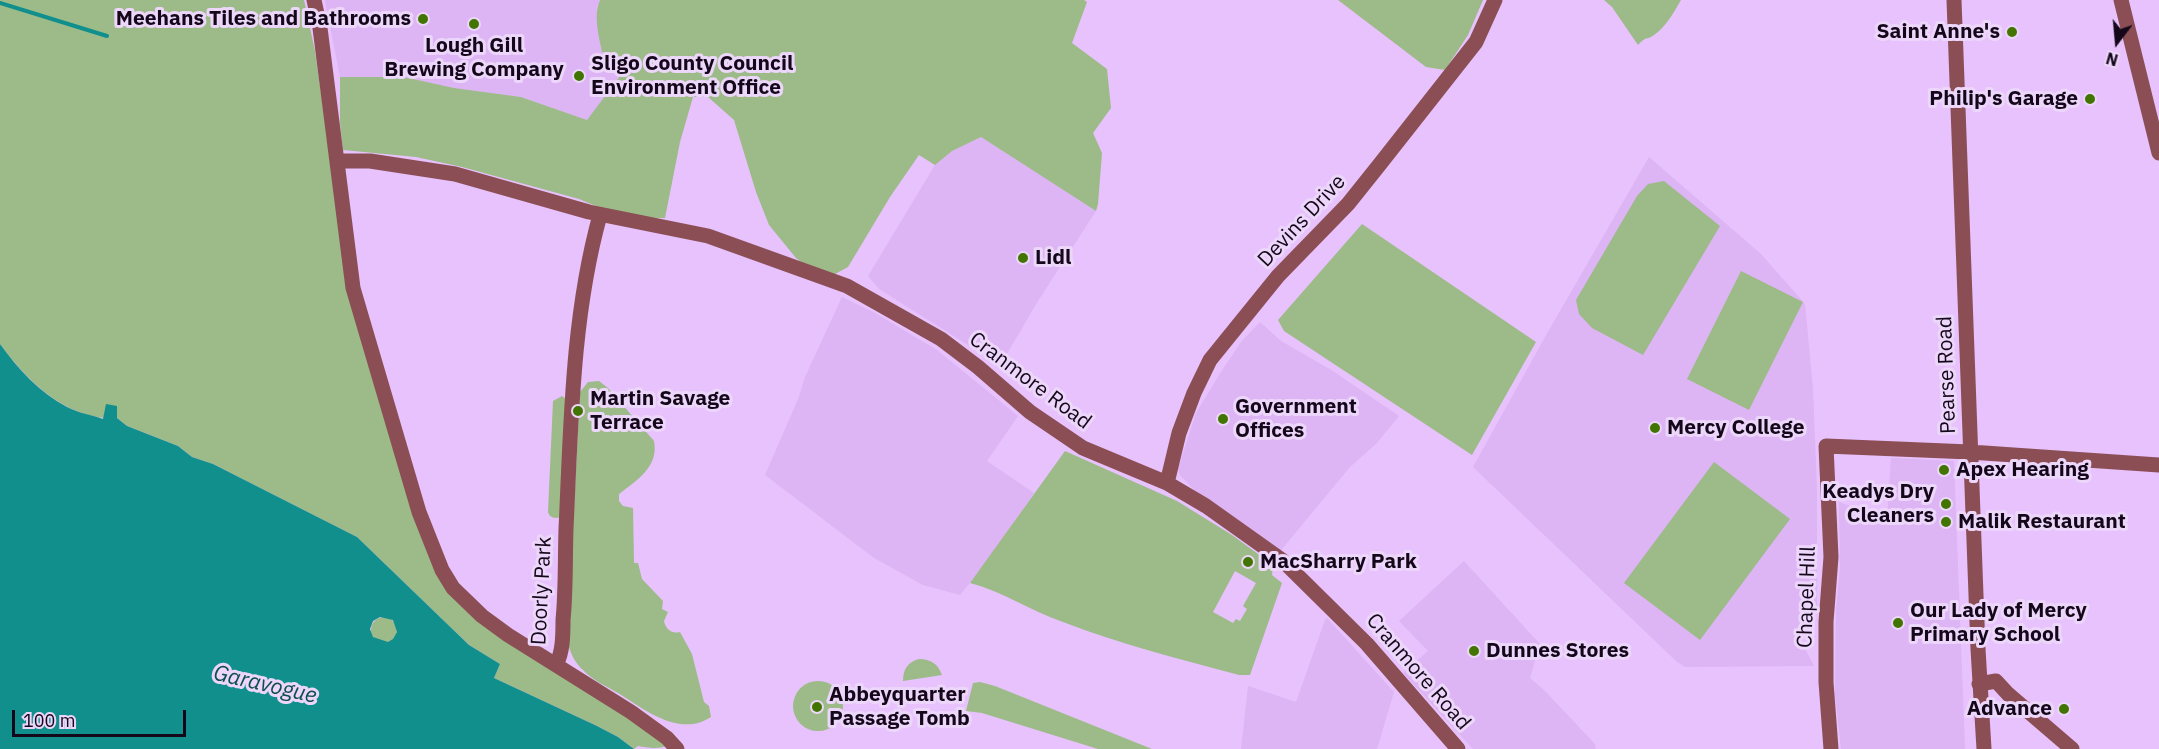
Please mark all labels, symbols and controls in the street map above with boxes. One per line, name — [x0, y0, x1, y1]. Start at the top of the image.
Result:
place label: Meehans Tiles and Bathrooms — [116, 6, 411, 32]
marker: Meehans Tiles and Bathrooms — [416, 12, 430, 26]
north arrow — [2087, 12, 2147, 72]
marker: Lough Gill Brewing Company — [467, 17, 481, 31]
place label: Saint Anne's — [1876, 19, 2000, 45]
marker: Saint Anne's — [2005, 25, 2019, 39]
place label: Lough Gill Brewing Company — [384, 33, 564, 83]
text: N — [2104, 48, 2120, 71]
place label: Sligo County Council Environment Office — [591, 51, 793, 101]
marker: Sligo County Council Environment Office — [572, 69, 586, 83]
place label: Philip's Garage — [1929, 86, 2078, 112]
marker: Philip's Garage — [2083, 92, 2097, 106]
street label: Devins Drive — [1253, 170, 1351, 272]
place label: Lidl — [1035, 245, 1071, 271]
marker: Lidl — [1016, 251, 1030, 265]
street label: Pearse Road — [1932, 316, 1962, 434]
street label: Cranmore Road — [964, 327, 1096, 435]
place label: Martin Savage Terrace — [590, 386, 730, 436]
place label: Government Offices — [1235, 394, 1357, 444]
marker: Martin Savage Terrace — [571, 404, 585, 418]
marker: Government Offices — [1216, 412, 1230, 426]
place label: Mercy College — [1667, 415, 1805, 441]
marker: Mercy College — [1648, 421, 1662, 435]
place label: Apex Hearing — [1956, 457, 2089, 483]
marker: Apex Hearing — [1937, 463, 1951, 477]
place label: Keadys Dry Cleaners — [1822, 479, 1934, 529]
marker: Keadys Dry Cleaners — [1939, 497, 1953, 511]
place label: Malik Restaurant — [1958, 509, 2126, 535]
marker: Malik Restaurant — [1939, 515, 1953, 529]
street label: Doorly Park — [527, 536, 557, 646]
street label: Chapel Hill — [1793, 546, 1821, 648]
place label: MacSharry Park — [1260, 549, 1417, 575]
marker: MacSharry Park — [1241, 555, 1255, 569]
place label: Our Lady of Mercy Primary School — [1910, 598, 2087, 648]
street label: Cranmore Road — [1361, 609, 1475, 735]
marker: Our Lady of Mercy Primary School — [1891, 616, 1905, 630]
place label: Dunnes Stores — [1486, 638, 1629, 664]
marker: Dunnes Stores — [1467, 644, 1481, 658]
water label: Garavogue — [211, 660, 319, 710]
place label: Abbeyquarter Passage Tomb — [829, 682, 970, 732]
place label: Advance — [1967, 696, 2052, 722]
scale bar — [15, 698, 189, 736]
marker: Abbeyquarter Passage Tomb — [810, 700, 824, 714]
marker: Advance — [2057, 702, 2071, 716]
text: 100 m — [23, 709, 75, 732]

